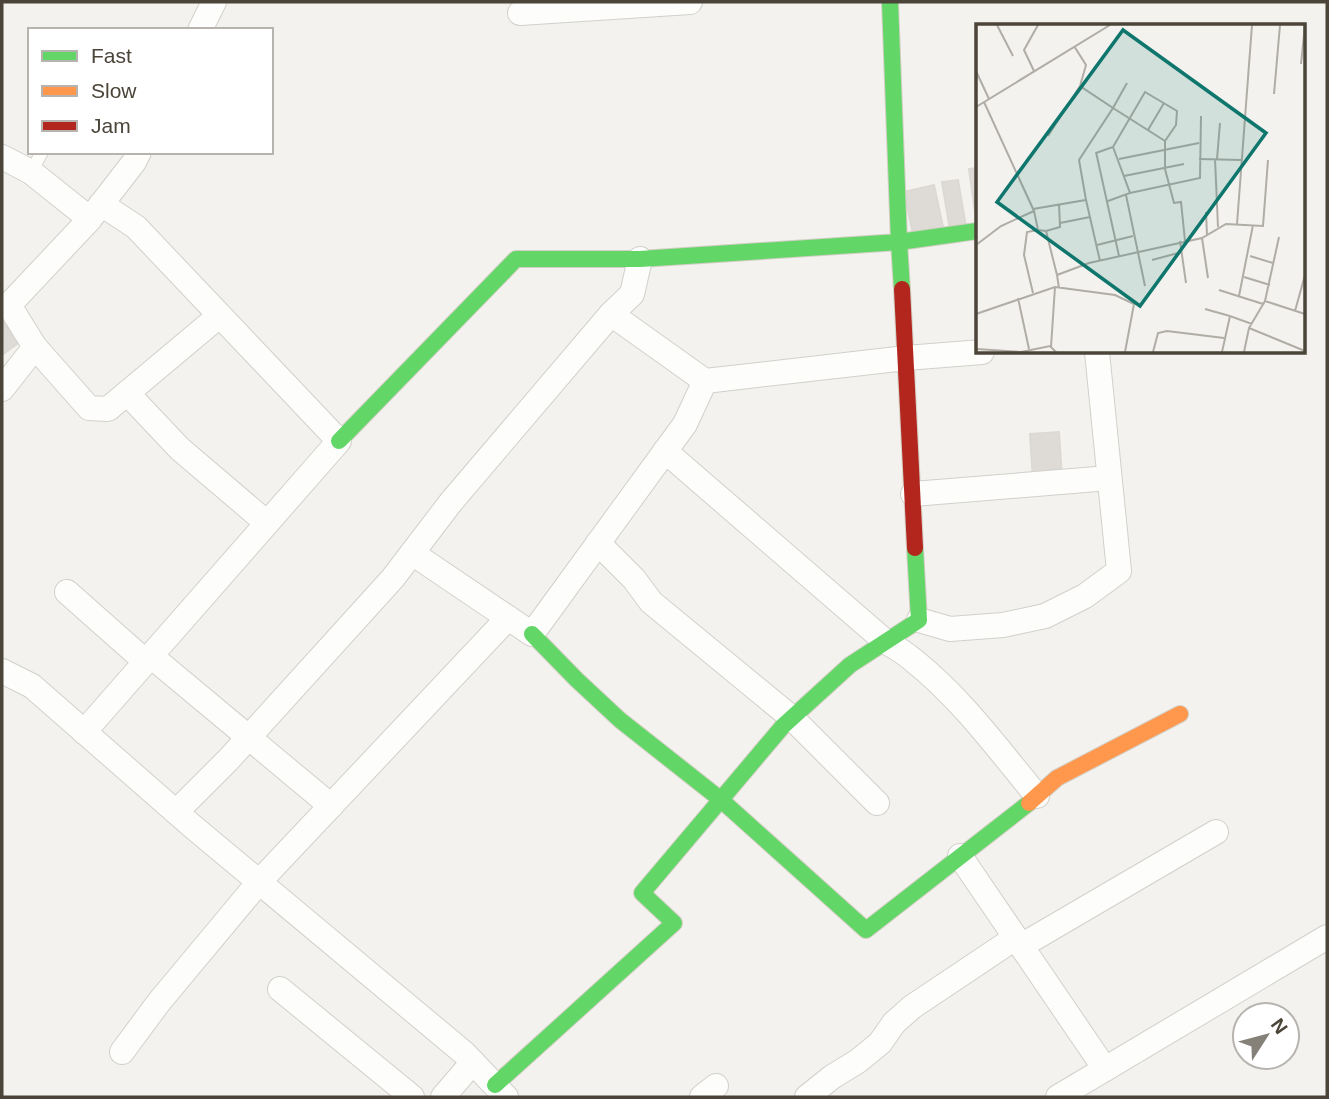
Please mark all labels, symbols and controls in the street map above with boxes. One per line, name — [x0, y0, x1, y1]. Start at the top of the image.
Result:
inset map — [976, 24, 1304, 354]
legend — [28, 28, 273, 154]
text: Fast — [91, 44, 132, 67]
text: Slow — [91, 79, 137, 102]
text: Jam — [91, 114, 131, 137]
north arrow — [1231, 1001, 1301, 1071]
text: N — [1267, 1015, 1292, 1038]

